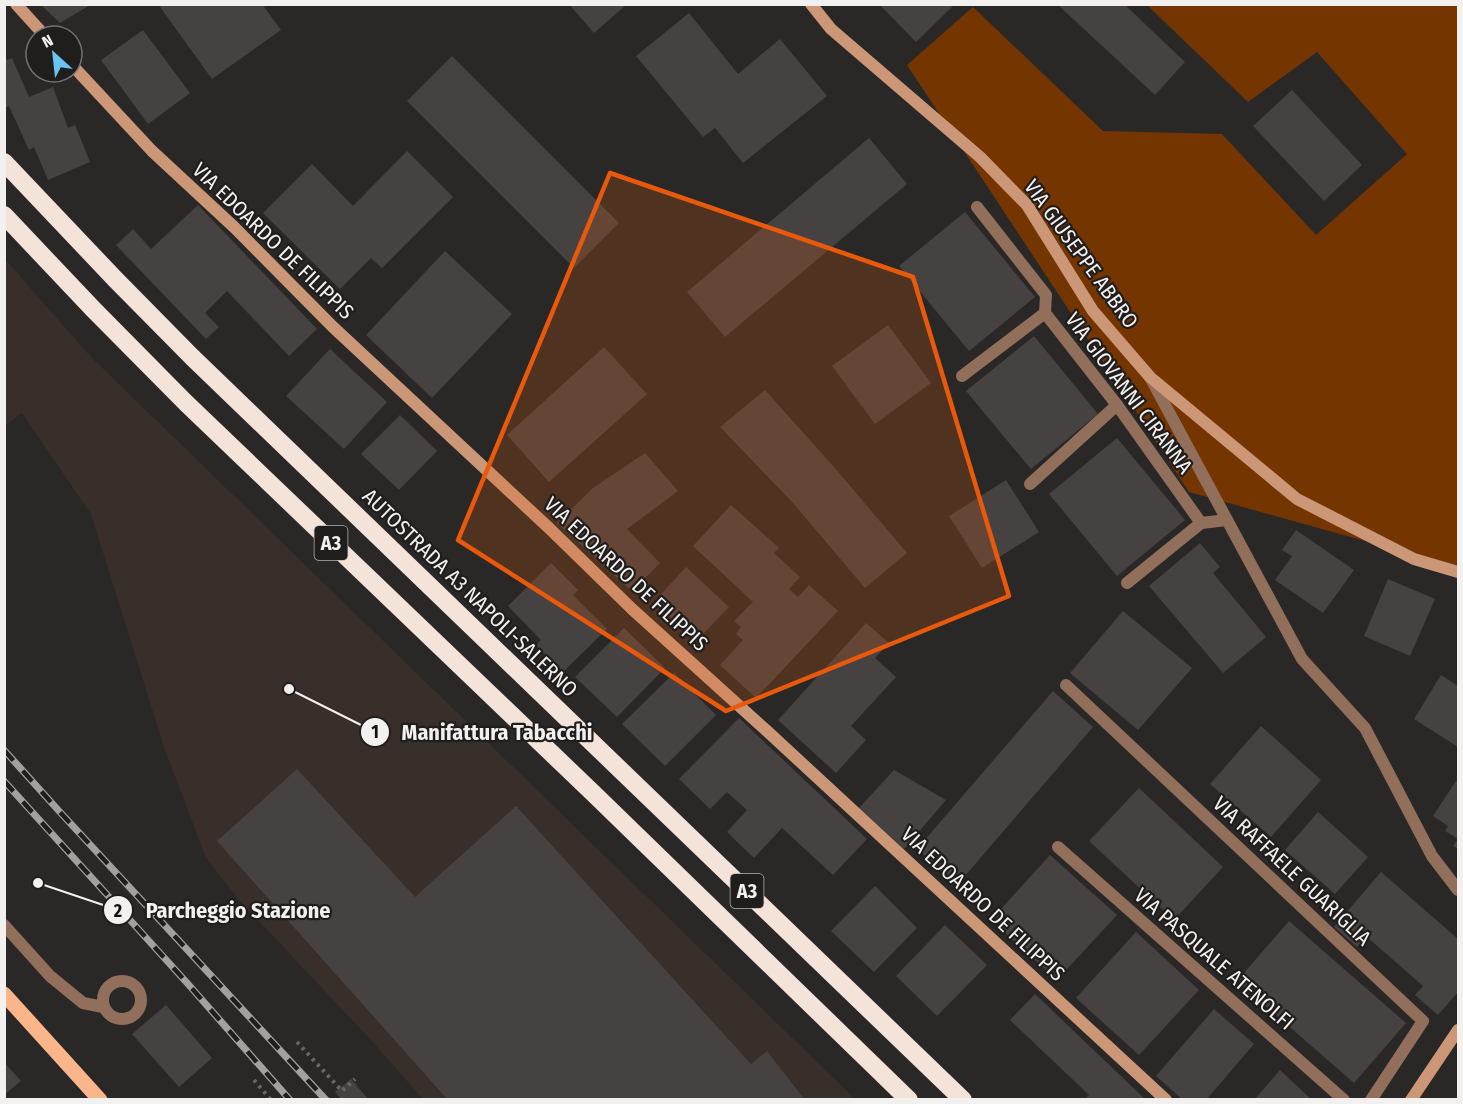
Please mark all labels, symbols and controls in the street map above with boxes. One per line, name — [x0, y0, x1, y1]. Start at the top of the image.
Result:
north arrow — [24, 24, 84, 84]
text: N — [39, 30, 56, 52]
street label: VIA EDOARDO DE FILIPPIS — [187, 157, 359, 325]
street label: VIA GIUSEPPE ABBRO — [1018, 175, 1144, 333]
street label: VIA GIOVANNI CIRANNA — [1060, 307, 1198, 479]
street label: AUTOSTRADA A3 NAPOLI-SALERNO — [357, 483, 583, 703]
street label: VIA EDOARDO DE FILIPPIS — [539, 491, 713, 657]
road number: A3 — [314, 526, 348, 560]
callout: Manifattura Tabacchi — [360, 712, 605, 752]
text: Manifattura Tabacchi — [402, 719, 592, 746]
text: 1 — [371, 721, 379, 743]
street label: VIA RAFFAELE GUARIGLIA — [1207, 791, 1377, 951]
street label: VIA EDOARDO DE FILIPPIS — [896, 821, 1070, 987]
road number: A3 — [730, 874, 764, 908]
street label: VIA PASQUALE ATENOLFI — [1129, 882, 1299, 1036]
callout: Parcheggio Stazione — [103, 890, 342, 930]
text: Parcheggio Stazione — [146, 897, 330, 924]
text: 2 — [113, 900, 122, 922]

